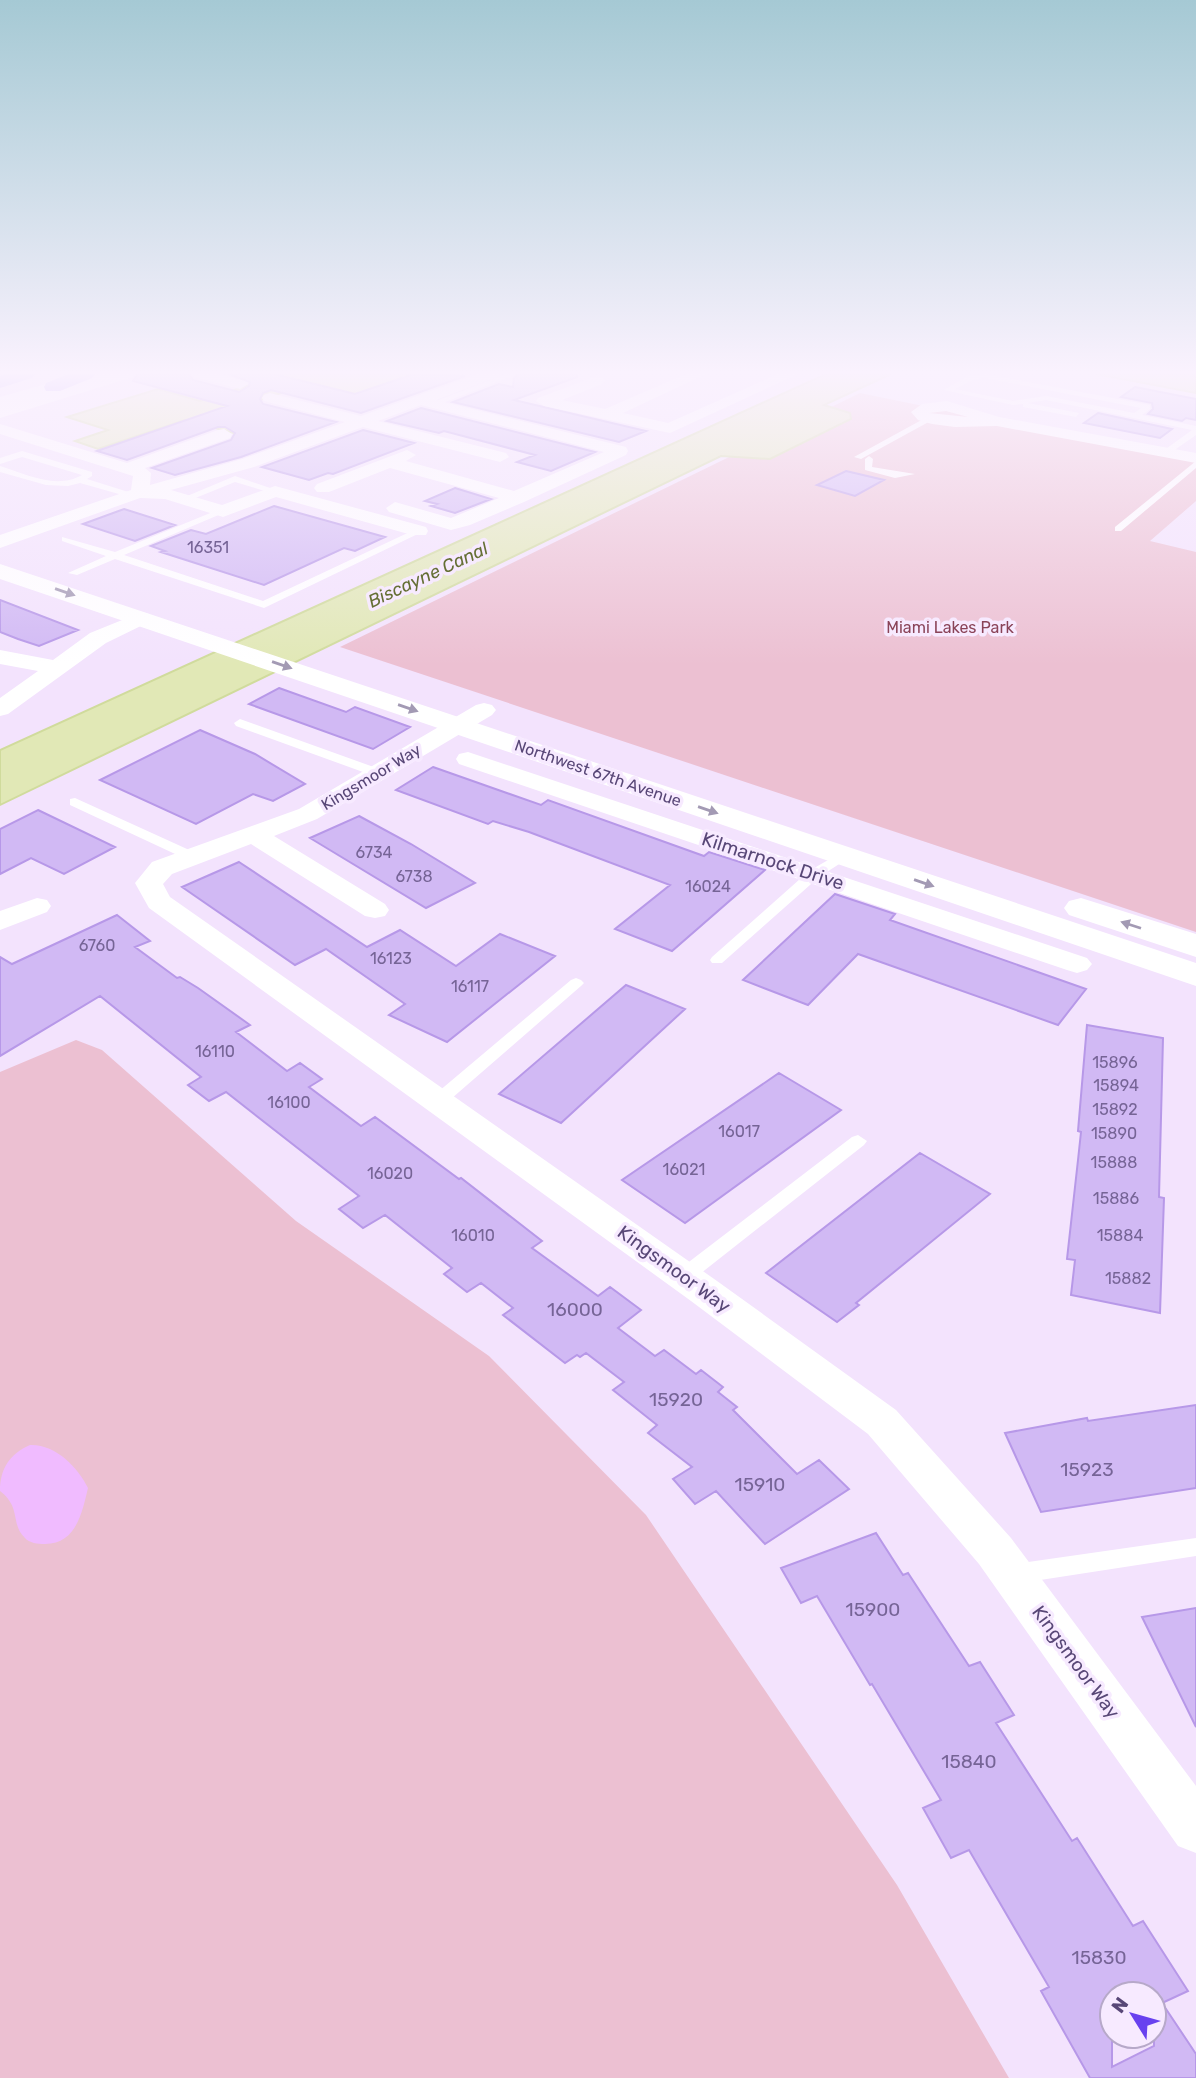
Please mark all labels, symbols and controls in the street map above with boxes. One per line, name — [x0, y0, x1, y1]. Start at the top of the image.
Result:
water label: Biscayne Canal — [364, 537, 492, 612]
house number: 16351 — [187, 538, 229, 557]
one-way arrow — [54, 587, 75, 598]
park label: Miami Lakes Park — [886, 618, 1014, 637]
one-way arrow — [272, 660, 293, 671]
one-way arrow — [397, 703, 418, 714]
street label: Northwest 67th Avenue — [512, 736, 684, 810]
street label: Kingsmoor Way — [318, 740, 424, 814]
one-way arrow — [698, 805, 719, 816]
street label: Kilmarnock Drive — [699, 827, 847, 895]
house number: 6734 — [356, 843, 393, 862]
house number: 6738 — [395, 867, 433, 886]
house number: 16024 — [685, 877, 731, 896]
one-way arrow — [913, 878, 934, 889]
one-way arrow — [1120, 919, 1141, 929]
house number: 6760 — [79, 936, 115, 955]
house number: 16123 — [370, 949, 412, 968]
house number: 16117 — [451, 977, 489, 996]
house number: 16110 — [195, 1042, 235, 1061]
house number: 15896 — [1092, 1053, 1138, 1072]
house number: 15894 — [1093, 1076, 1139, 1095]
house number: 16100 — [267, 1093, 311, 1112]
house number: 15892 — [1092, 1100, 1138, 1119]
house number: 16017 — [718, 1122, 760, 1141]
house number: 15890 — [1091, 1124, 1137, 1143]
house number: 15888 — [1091, 1153, 1137, 1172]
house number: 16021 — [663, 1160, 705, 1179]
house number: 16020 — [367, 1164, 413, 1183]
house number: 15886 — [1093, 1189, 1140, 1208]
street label: Kingsmoor Way — [613, 1220, 735, 1318]
house number: 16010 — [451, 1226, 495, 1245]
house number: 15884 — [1097, 1226, 1143, 1245]
house number: 15882 — [1105, 1269, 1151, 1288]
house number: 16000 — [547, 1298, 603, 1321]
house number: 15920 — [649, 1388, 703, 1411]
house number: 15923 — [1060, 1458, 1114, 1481]
house number: 15910 — [735, 1473, 785, 1496]
house number: 15900 — [846, 1598, 900, 1621]
street label: Kingsmoor Way — [1027, 1601, 1125, 1723]
house number: 15840 — [941, 1750, 997, 1773]
house number: 15830 — [1072, 1946, 1127, 1969]
north arrow — [1098, 1980, 1168, 2050]
text: N — [1107, 1993, 1133, 2017]

